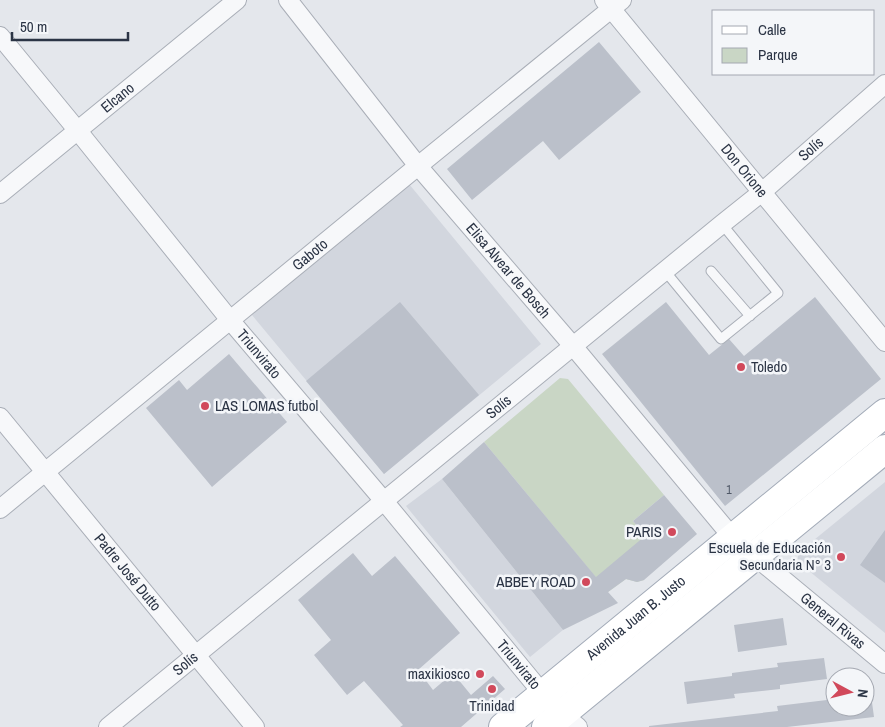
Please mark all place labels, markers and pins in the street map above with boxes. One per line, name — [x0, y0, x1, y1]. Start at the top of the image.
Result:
place label: Toledo — [751, 356, 787, 377]
marker: Toledo — [735, 361, 747, 373]
place label: LAS LOMAS futbol — [215, 395, 318, 416]
marker: LAS LOMAS futbol — [199, 400, 211, 412]
place label: PARIS — [626, 521, 662, 542]
marker: PARIS — [666, 526, 678, 538]
place label: Escuela de Educación Secundaria N° 3 — [709, 537, 831, 575]
marker: Escuela de Educación Secundaria N° 3 — [835, 551, 847, 563]
place label: ABBEY ROAD — [495, 571, 576, 592]
marker: ABBEY ROAD — [580, 576, 592, 588]
place label: maxikiosco — [408, 663, 470, 684]
marker: maxikiosco — [474, 668, 486, 680]
marker: Trinidad — [486, 683, 498, 695]
place label: Trinidad — [469, 695, 515, 716]

